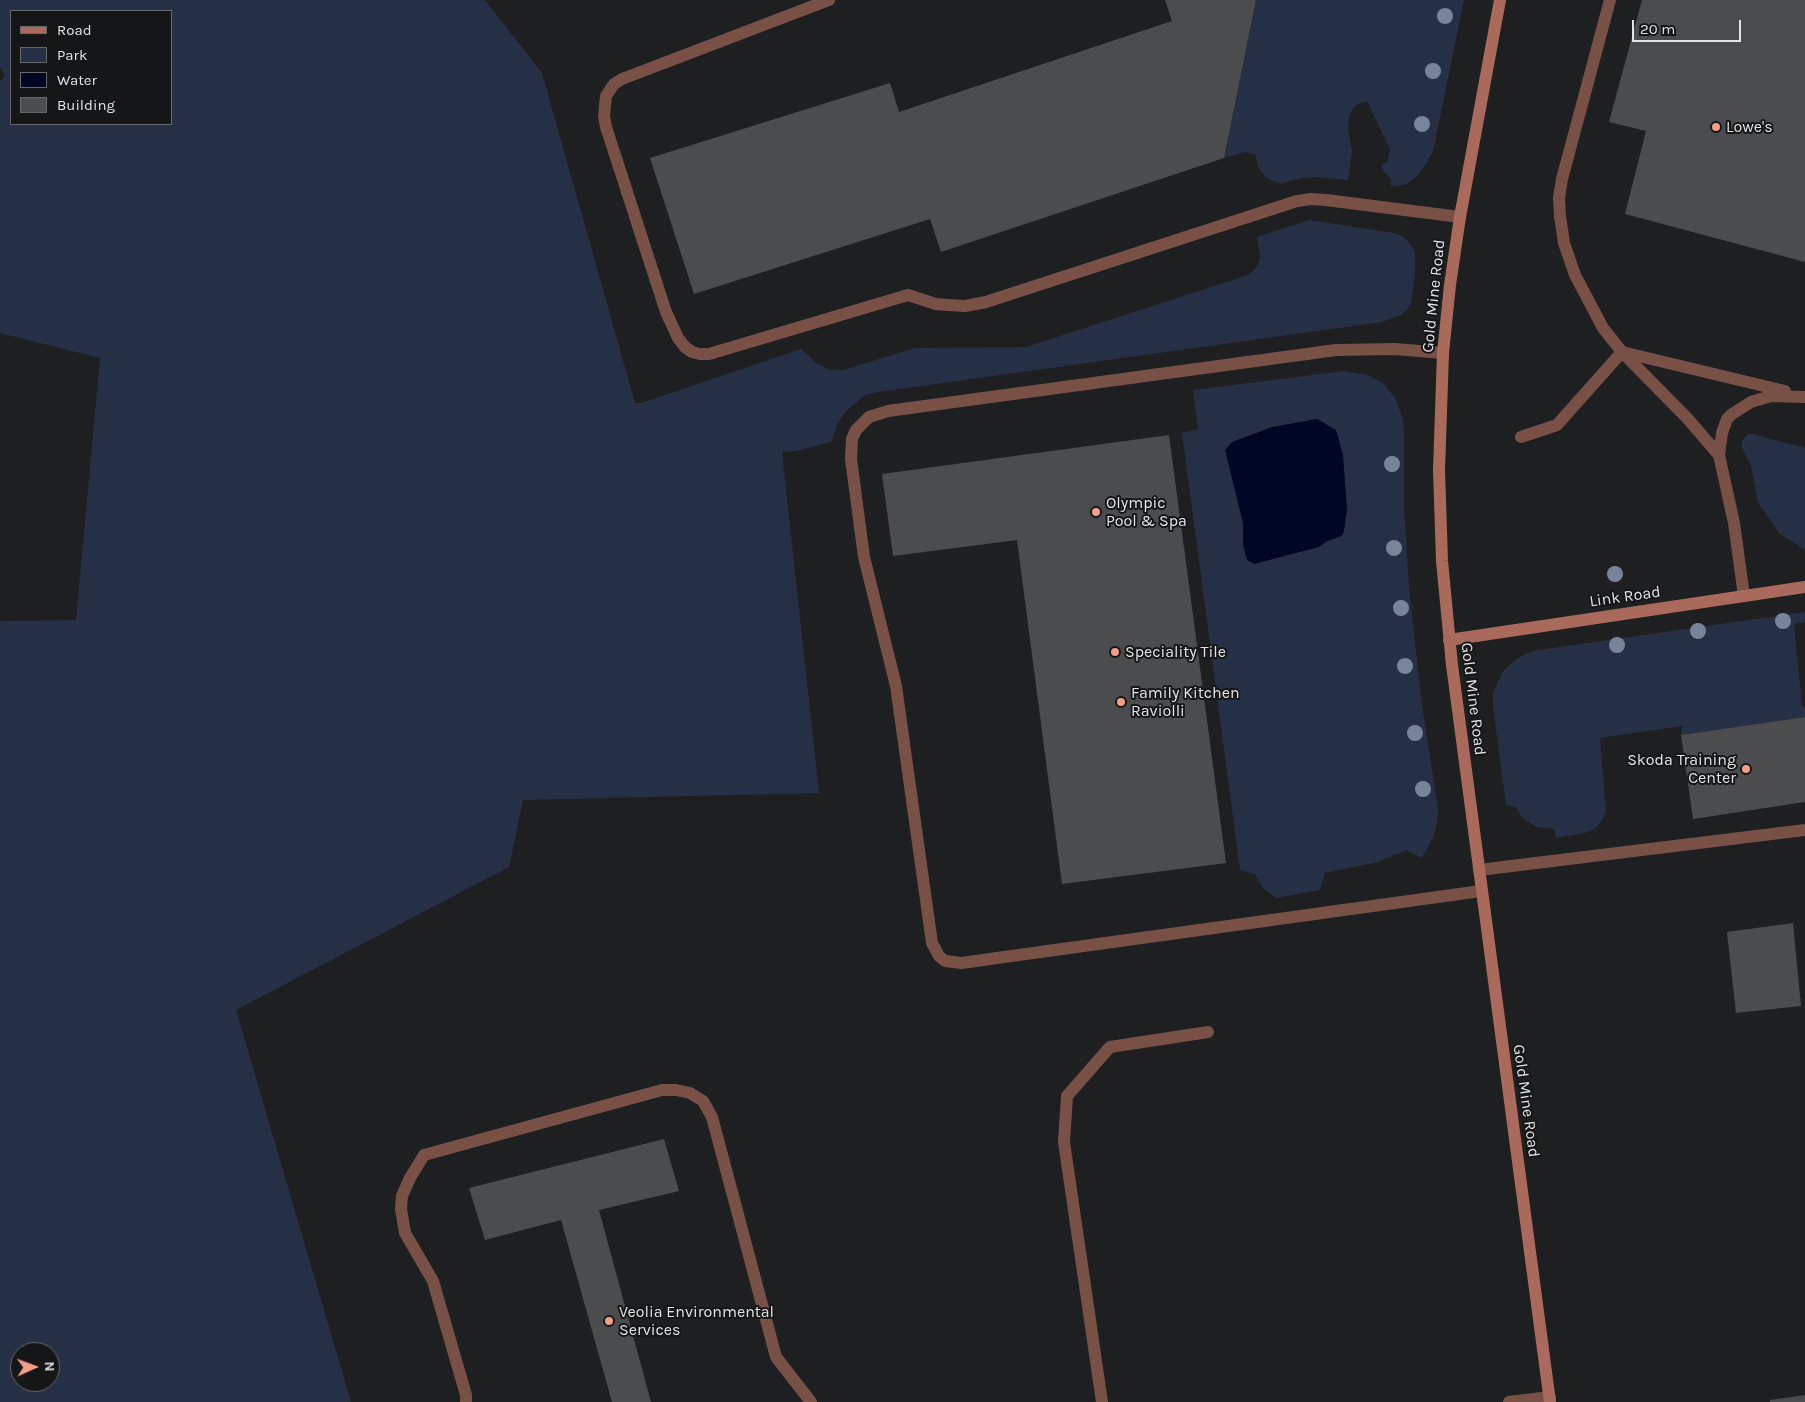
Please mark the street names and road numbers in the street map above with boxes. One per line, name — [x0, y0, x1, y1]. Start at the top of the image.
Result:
street label: Gold Mine Road — [1419, 238, 1449, 354]
street label: Link Road — [1588, 583, 1662, 611]
street label: Gold Mine Road — [1457, 641, 1489, 757]
street label: Gold Mine Road — [1509, 1043, 1543, 1159]

